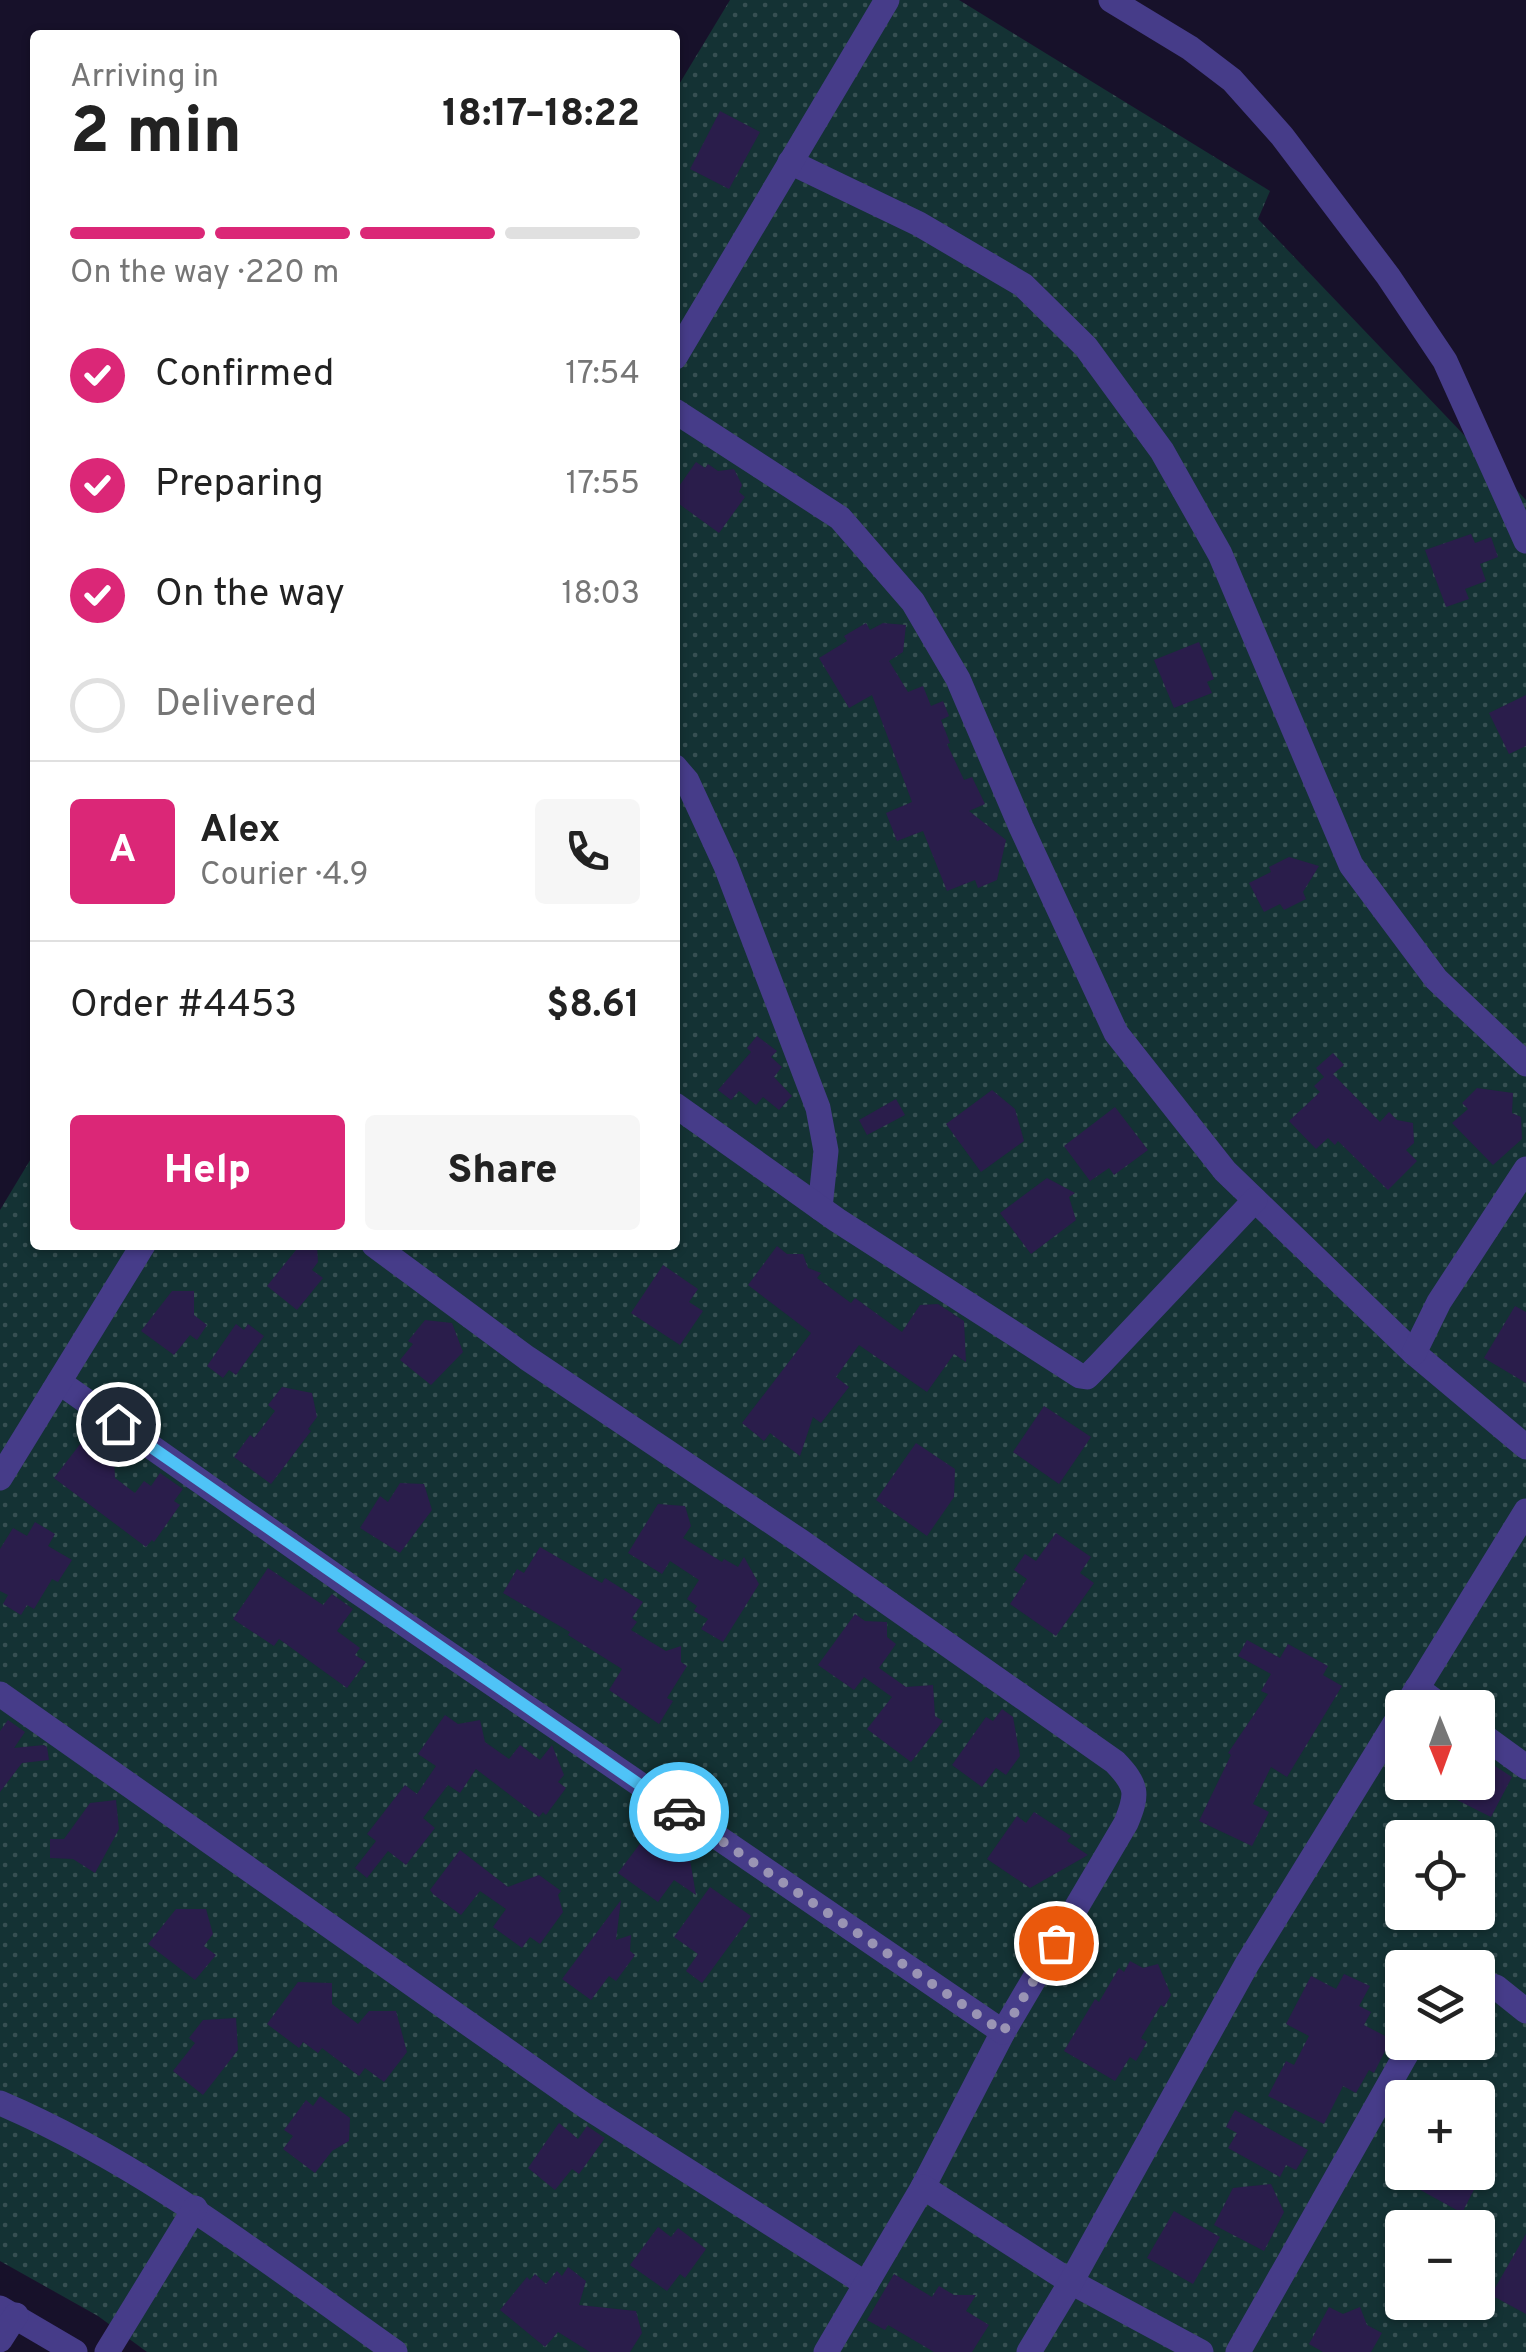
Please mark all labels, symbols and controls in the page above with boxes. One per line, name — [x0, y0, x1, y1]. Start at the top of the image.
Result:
text: Arriving in — [70, 58, 219, 98]
text: 18:17–18:22 — [442, 91, 640, 140]
text: 2 min — [70, 94, 242, 176]
text: On the way · 220 m — [70, 254, 339, 294]
icon: check — [70, 348, 125, 403]
text: Confirmed — [155, 351, 334, 400]
text: 17:54 — [565, 355, 640, 395]
icon: check — [70, 458, 125, 513]
text: Preparing — [155, 461, 324, 510]
text: 17:55 — [566, 465, 640, 505]
icon: check — [70, 568, 125, 623]
text: On the way — [155, 571, 345, 620]
text: 18:03 — [562, 575, 640, 615]
text: Delivered — [155, 681, 317, 730]
button: phone — [535, 799, 640, 904]
text: Alex — [200, 807, 280, 856]
text: A — [109, 827, 136, 876]
text: Courier · 4.9 — [200, 856, 369, 896]
text: Order #4453 — [70, 982, 297, 1031]
text: $8.61 — [546, 982, 640, 1031]
button: Help — [70, 1115, 345, 1230]
button: Share — [365, 1115, 640, 1230]
pin — [76, 1382, 161, 1467]
icon: home — [91, 1397, 146, 1452]
north arrow — [1385, 1690, 1495, 1800]
map controls — [1385, 1690, 1495, 2320]
courier — [629, 1762, 729, 1862]
icon: car — [652, 1785, 707, 1840]
button: locate — [1385, 1820, 1495, 1930]
pin — [1014, 1901, 1099, 1986]
icon: bag — [1029, 1916, 1084, 1971]
button: layers — [1385, 1950, 1495, 2060]
button: + — [1385, 2080, 1495, 2190]
button: − — [1385, 2210, 1495, 2320]

